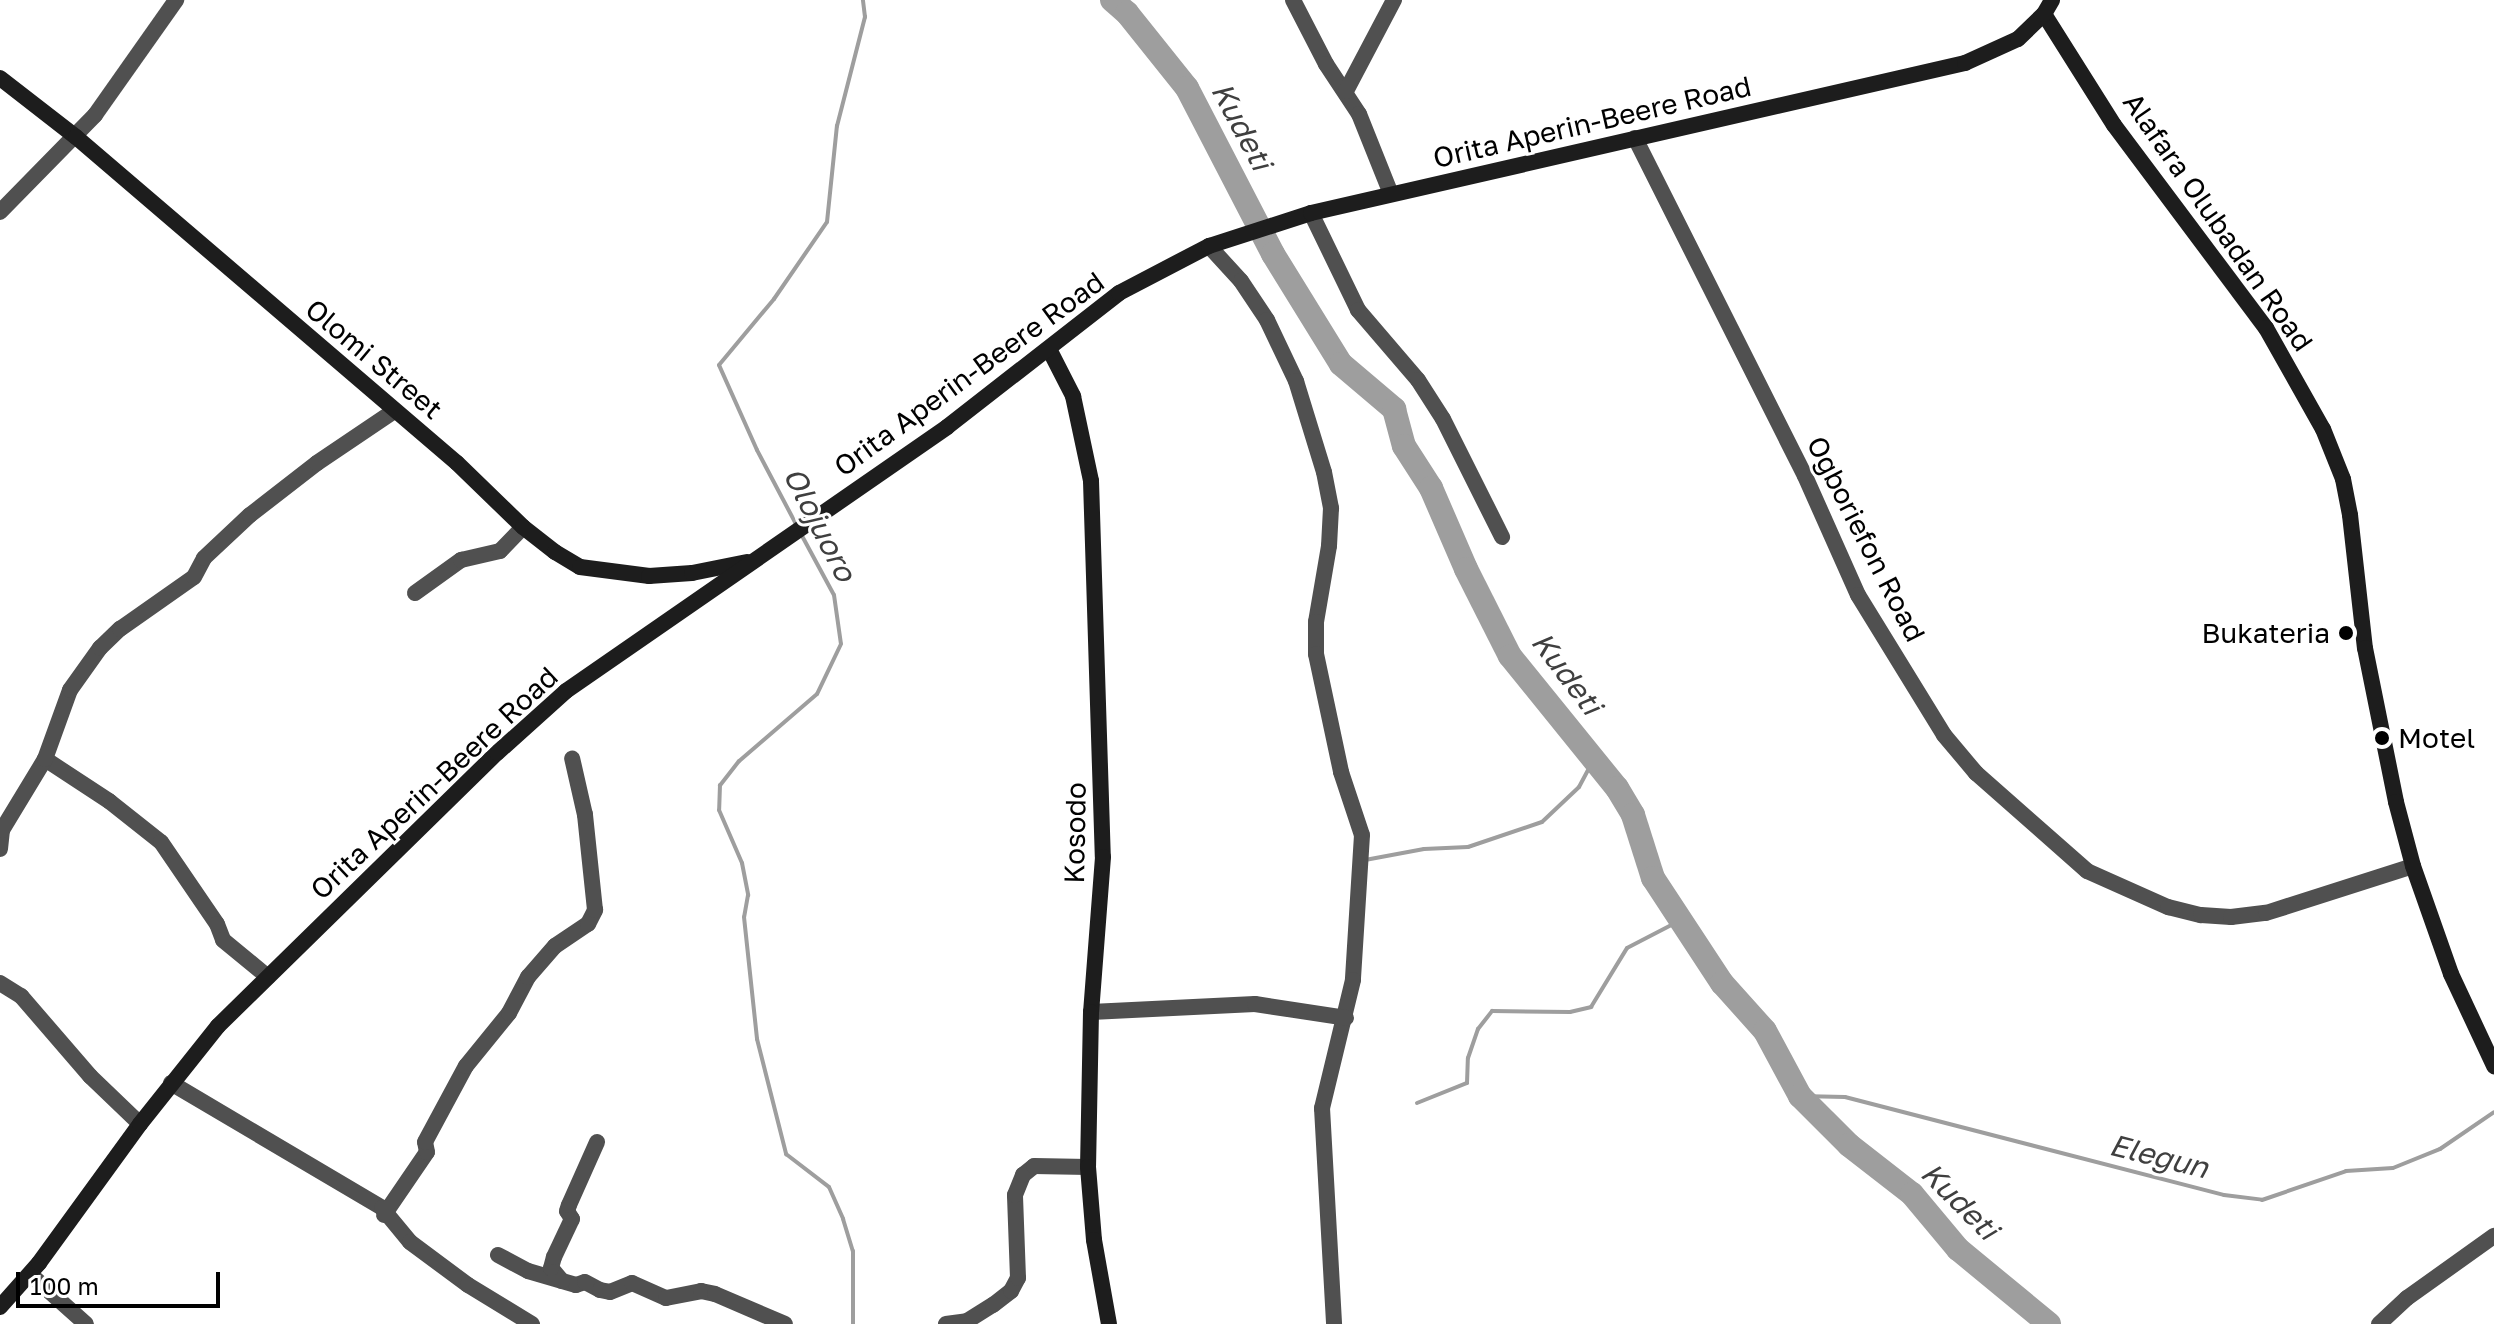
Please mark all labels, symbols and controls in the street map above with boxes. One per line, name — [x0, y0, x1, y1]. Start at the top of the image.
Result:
street label: Orita Aperin-Beere Road — [1430, 69, 1754, 175]
water label: Kudeti — [1204, 76, 1280, 176]
street label: Alafara Olubadan Road — [2116, 86, 2320, 358]
street label: Orita Aperin-Beere Road — [828, 265, 1110, 483]
street label: Olomi Street — [299, 292, 449, 426]
street label: Ogboriefon Road — [1800, 431, 1932, 647]
water label: Olojuoro — [776, 461, 864, 587]
place label: Bukateria — [2202, 616, 2330, 650]
marker: Bukateria — [2337, 624, 2355, 642]
water label: Kudeti — [1524, 625, 1610, 721]
street label: Orita Aperin-Beere Road — [304, 660, 564, 906]
place label: Motel — [2398, 721, 2475, 755]
marker: Motel — [2373, 729, 2391, 747]
street label: Kosodo — [1057, 782, 1093, 884]
water label: Elegun — [2106, 1126, 2212, 1186]
water label: Kudeti — [1914, 1155, 2006, 1247]
scale bar — [20, 1256, 224, 1306]
text: 100 m — [30, 1271, 99, 1300]

